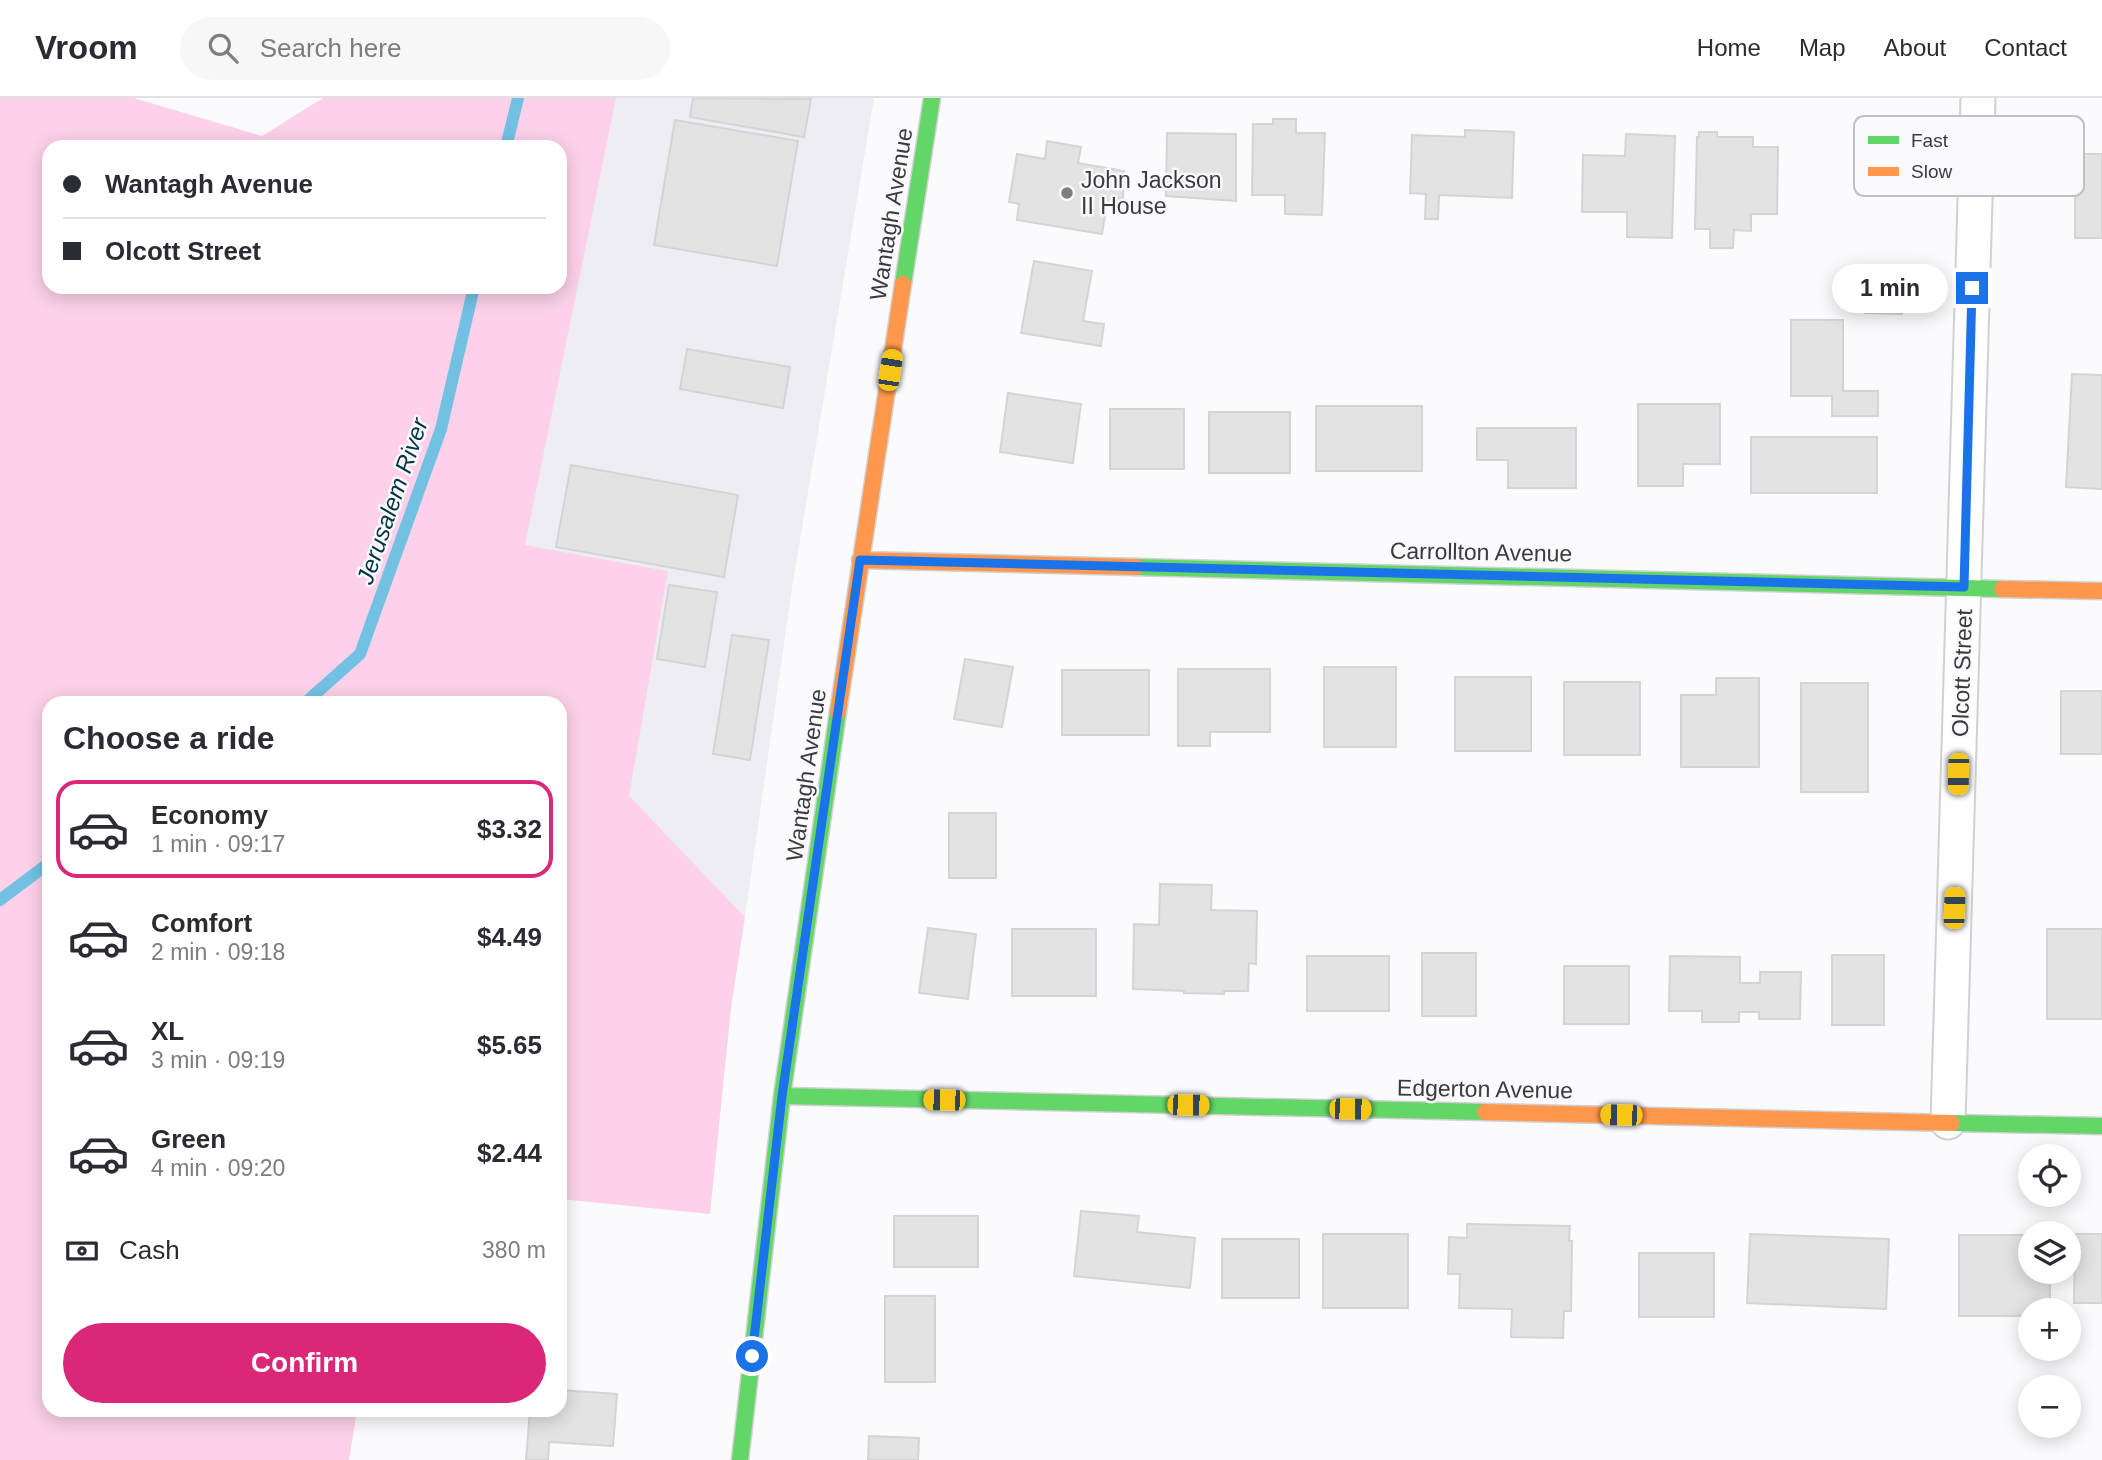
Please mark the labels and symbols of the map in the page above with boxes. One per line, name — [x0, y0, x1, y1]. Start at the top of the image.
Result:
legend — [1854, 116, 2084, 196]
street label: Wantagh Avenue — [865, 126, 917, 302]
text: Fast — [1911, 130, 1949, 151]
text: Slow — [1911, 161, 1952, 182]
place label: John Jackson II House — [1081, 167, 1222, 219]
marker: John Jackson II House — [1059, 185, 1075, 201]
callout: 1 min — [1832, 264, 1948, 312]
route end — [1956, 272, 1988, 304]
car — [877, 348, 904, 392]
water label: Jerusalem River — [351, 414, 433, 588]
street label: Carrollton Avenue — [1390, 537, 1572, 567]
street label: Olcott Street — [1947, 608, 1977, 737]
street label: Wantagh Avenue — [781, 687, 831, 863]
car — [1948, 753, 1969, 795]
car — [1943, 887, 1966, 929]
street label: Edgerton Avenue — [1397, 1074, 1573, 1104]
car — [923, 1089, 966, 1111]
car — [1167, 1094, 1210, 1116]
car — [1329, 1098, 1372, 1120]
car — [1600, 1104, 1643, 1126]
route start — [736, 1340, 768, 1372]

